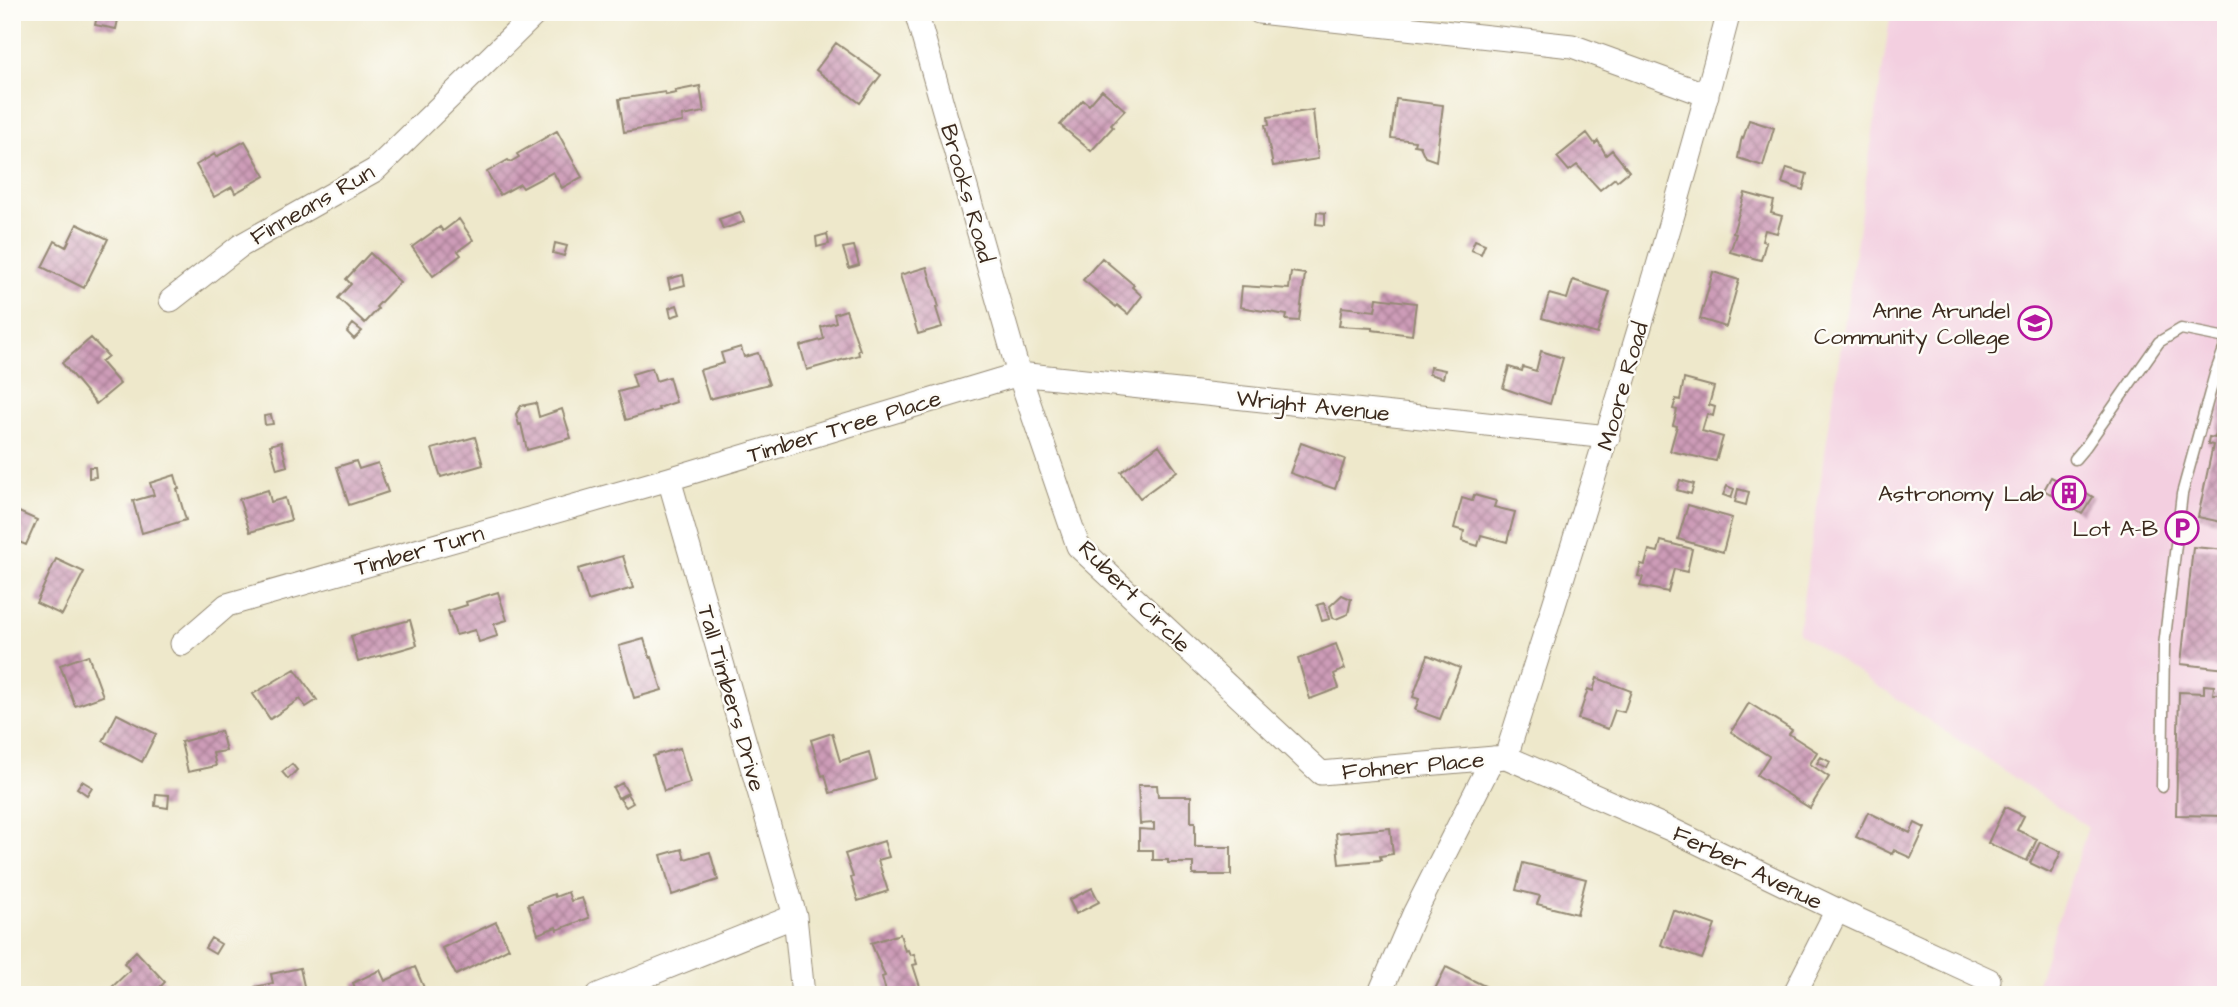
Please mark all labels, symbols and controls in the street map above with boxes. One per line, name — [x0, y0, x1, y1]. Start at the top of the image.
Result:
street label: Brooks Road — [932, 120, 1002, 266]
street label: Finneans Run — [245, 156, 380, 253]
place label: Anne Arundel Community College — [1814, 295, 2010, 354]
school or university icon: Anne Arundel Community College — [2016, 304, 2054, 342]
street label: Moore Road — [1589, 318, 1657, 454]
street label: Timber Tree Place — [743, 382, 945, 472]
street label: Wright Avenue — [1234, 382, 1391, 431]
building icon: Astronomy Lab — [2050, 474, 2088, 512]
place label: Astronomy Lab — [1878, 478, 2044, 511]
parking icon: Lot A-B — [2163, 509, 2201, 547]
place label: Lot A-B — [2072, 513, 2158, 545]
street label: Timber Turn — [351, 517, 488, 585]
street label: Rubert Circle — [1071, 533, 1198, 660]
street label: Tall Timbers Drive — [689, 601, 773, 795]
street label: Fohner Place — [1340, 744, 1486, 788]
street label: Ferber Avenue — [1667, 818, 1828, 918]

